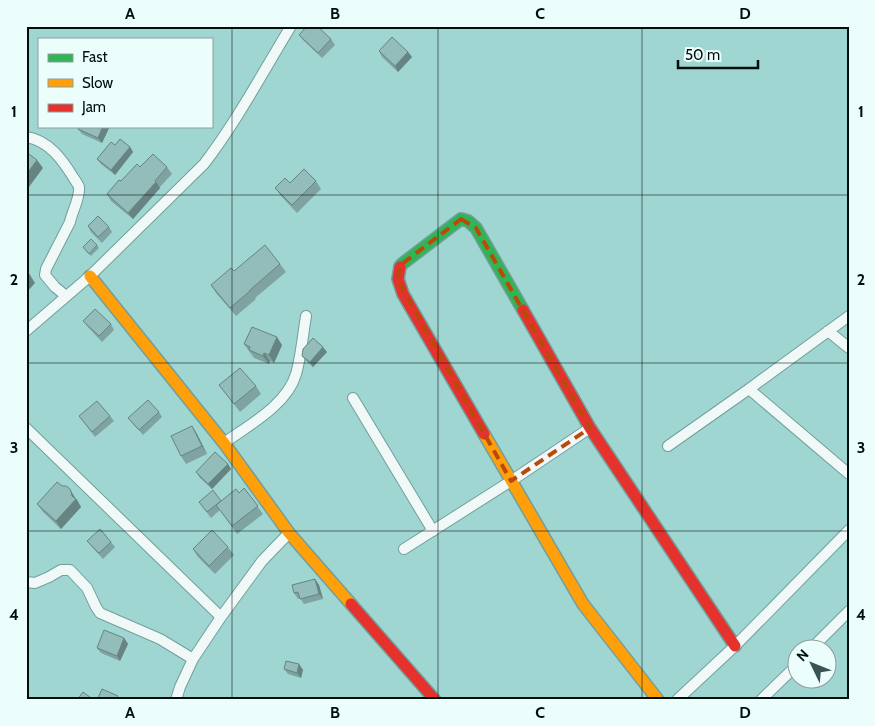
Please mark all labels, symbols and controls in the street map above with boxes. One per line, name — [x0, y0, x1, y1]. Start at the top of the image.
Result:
text: A — [125, 4, 135, 23]
text: B — [330, 4, 340, 23]
text: C — [535, 4, 545, 23]
text: D — [739, 4, 751, 23]
legend — [38, 38, 212, 128]
scale bar — [678, 38, 758, 70]
text: 50 m — [685, 46, 720, 64]
text: Fast — [82, 48, 107, 66]
text: Slow — [82, 74, 113, 92]
text: Jam — [81, 98, 106, 116]
text: 1 — [11, 102, 17, 121]
text: 1 — [858, 102, 864, 121]
text: 2 — [10, 270, 18, 289]
text: 2 — [857, 270, 865, 289]
text: 3 — [10, 438, 18, 457]
text: 3 — [857, 438, 865, 457]
text: 4 — [9, 605, 19, 624]
text: 4 — [856, 605, 866, 624]
north arrow — [788, 638, 838, 688]
text: N — [793, 645, 812, 665]
text: A — [125, 703, 135, 722]
text: B — [330, 703, 340, 722]
text: C — [535, 703, 545, 722]
text: D — [739, 703, 751, 722]

